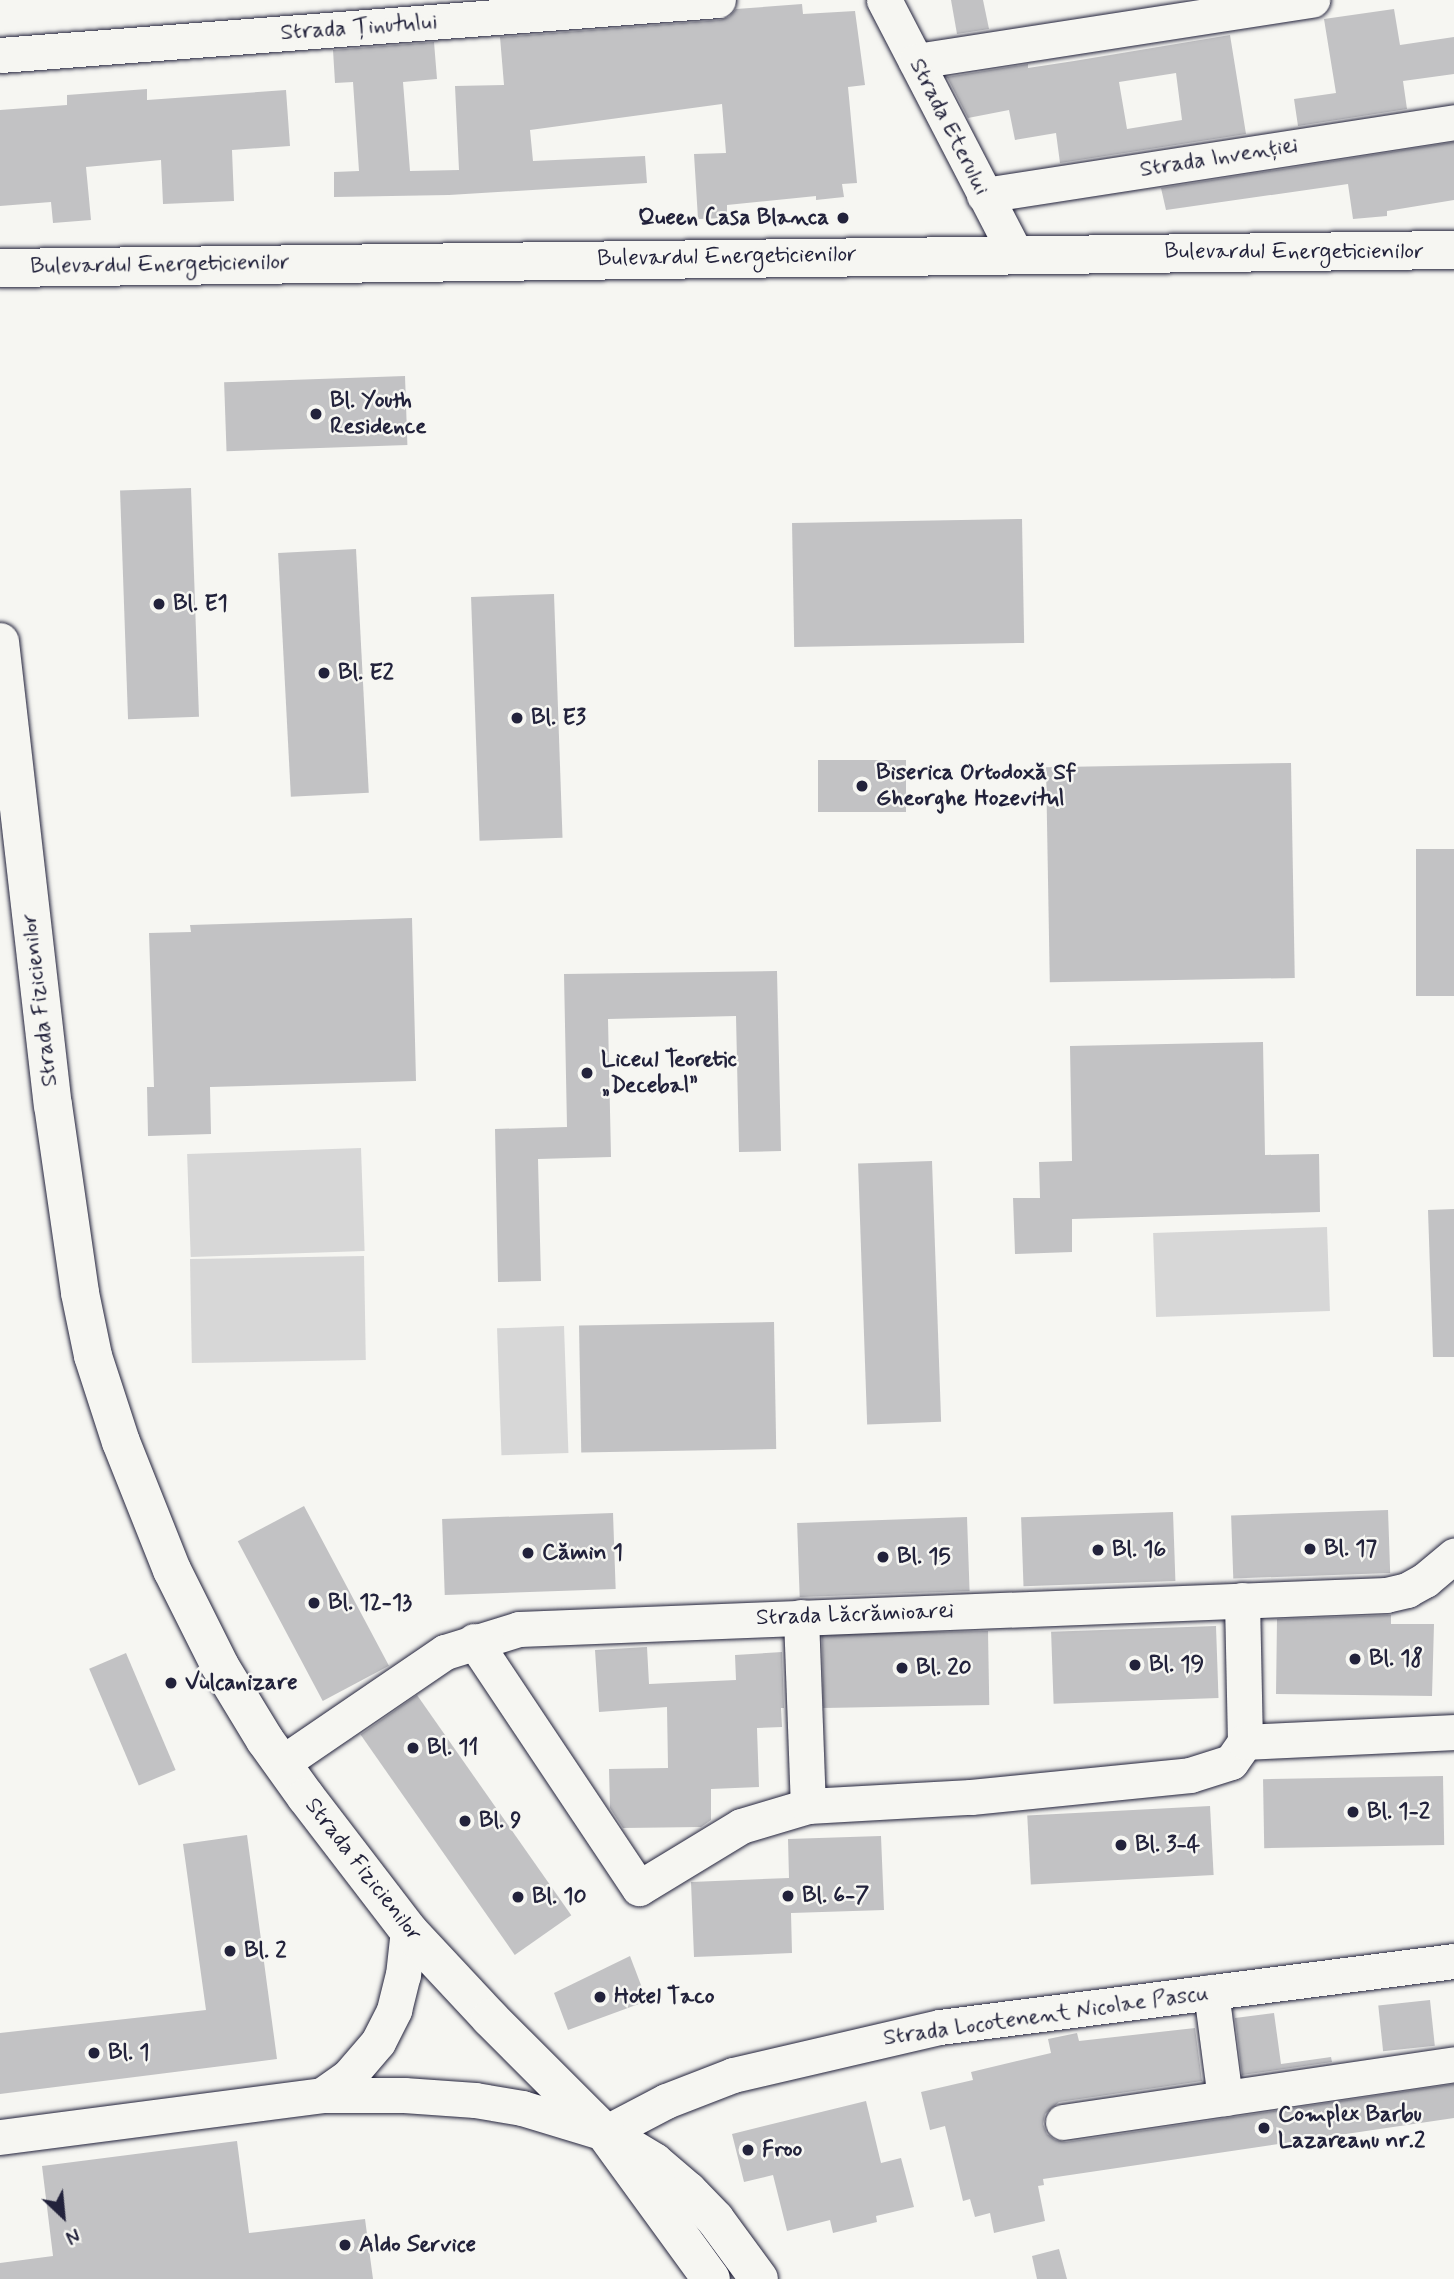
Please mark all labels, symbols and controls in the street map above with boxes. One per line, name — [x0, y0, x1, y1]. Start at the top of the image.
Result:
street label: Strada Ținutului — [280, 9, 438, 47]
street label: Strada Eterului — [902, 53, 996, 201]
street label: Strada Invenției — [1136, 132, 1302, 184]
place label: Queen Casa Blanca — [637, 204, 829, 232]
marker: Queen Casa Blanca — [835, 210, 851, 226]
street label: Bulevardul Energeticienilor — [1166, 238, 1422, 266]
street label: Bulevardul Energeticienilor — [599, 241, 855, 273]
street label: Bulevardul Energeticienilor — [32, 249, 288, 281]
place label: Bl. Youth Residence — [330, 387, 427, 441]
marker: Bl. Youth Residence — [308, 406, 324, 422]
place label: Bl. E1 — [173, 590, 228, 618]
marker: Bl. E1 — [151, 596, 167, 612]
place label: Bl. E2 — [338, 659, 394, 687]
marker: Bl. E2 — [316, 665, 332, 681]
place label: Bl. E3 — [531, 704, 586, 732]
marker: Bl. E3 — [509, 710, 525, 726]
place label: Biserica Ortodoxă Sf Gheorghe Hozevitul — [876, 759, 1076, 813]
marker: Biserica Ortodoxă Sf Gheorghe Hozevitul — [854, 778, 870, 794]
street label: Strada Fizicienilor — [16, 912, 64, 1088]
place label: Liceul Teoretic „Decebal” — [601, 1046, 737, 1100]
marker: Liceul Teoretic „Decebal” — [579, 1065, 595, 1081]
place label: Bl. 17 — [1324, 1535, 1377, 1563]
place label: Bl. 16 — [1112, 1536, 1166, 1564]
place label: Cămin 1 — [542, 1539, 623, 1567]
marker: Bl. 17 — [1302, 1541, 1318, 1557]
marker: Bl. 16 — [1090, 1542, 1106, 1558]
place label: Bl. 15 — [897, 1543, 951, 1571]
marker: Cămin 1 — [520, 1545, 536, 1561]
marker: Bl. 15 — [875, 1549, 891, 1565]
place label: Bl. 12-13 — [328, 1589, 412, 1617]
marker: Bl. 12-13 — [306, 1595, 322, 1611]
street label: Strada Lăcrămioarei — [754, 1598, 956, 1632]
place label: Bl. 18 — [1369, 1645, 1423, 1673]
place label: Bl. 19 — [1149, 1651, 1204, 1679]
marker: Bl. 18 — [1347, 1651, 1363, 1667]
place label: Bl. 20 — [916, 1654, 972, 1682]
marker: Bl. 19 — [1127, 1657, 1143, 1673]
marker: Bl. 20 — [894, 1660, 910, 1676]
place label: Vulcanizare — [185, 1669, 298, 1697]
marker: Vulcanizare — [163, 1675, 179, 1691]
place label: Bl. 11 — [427, 1734, 478, 1762]
marker: Bl. 11 — [405, 1740, 421, 1756]
street label: Strada Fizicienilor — [298, 1793, 428, 1947]
place label: Bl. 1-2 — [1367, 1798, 1430, 1826]
marker: Bl. 1-2 — [1345, 1804, 1361, 1820]
place label: Bl. 9 — [479, 1807, 521, 1835]
marker: Bl. 9 — [457, 1813, 473, 1829]
place label: Bl. 3-4 — [1135, 1831, 1200, 1859]
marker: Bl. 3-4 — [1113, 1837, 1129, 1853]
place label: Bl. 6-7 — [802, 1882, 869, 1910]
place label: Bl. 10 — [532, 1883, 587, 1911]
marker: Bl. 6-7 — [780, 1888, 796, 1904]
marker: Bl. 10 — [510, 1889, 526, 1905]
place label: Bl. 2 — [244, 1937, 286, 1965]
marker: Bl. 2 — [222, 1943, 238, 1959]
street label: Strada Locotenent Nicolae Pascu — [887, 1980, 1205, 2052]
place label: Hotel Taco — [614, 1983, 709, 2011]
marker: Hotel Taco — [592, 1989, 608, 2005]
place label: Bl. 1 — [108, 2039, 149, 2067]
marker: Bl. 1 — [86, 2045, 102, 2061]
place label: Complex Barbu Lazareanu nr.2 — [1278, 2101, 1423, 2155]
marker: Complex Barbu Lazareanu nr.2 — [1256, 2120, 1272, 2136]
place label: Froo — [762, 2136, 802, 2164]
marker: Froo — [740, 2142, 756, 2158]
north arrow — [28, 2181, 98, 2251]
text: N — [61, 2221, 84, 2249]
place label: Aldo Service — [359, 2231, 476, 2259]
marker: Aldo Service — [337, 2237, 353, 2253]

